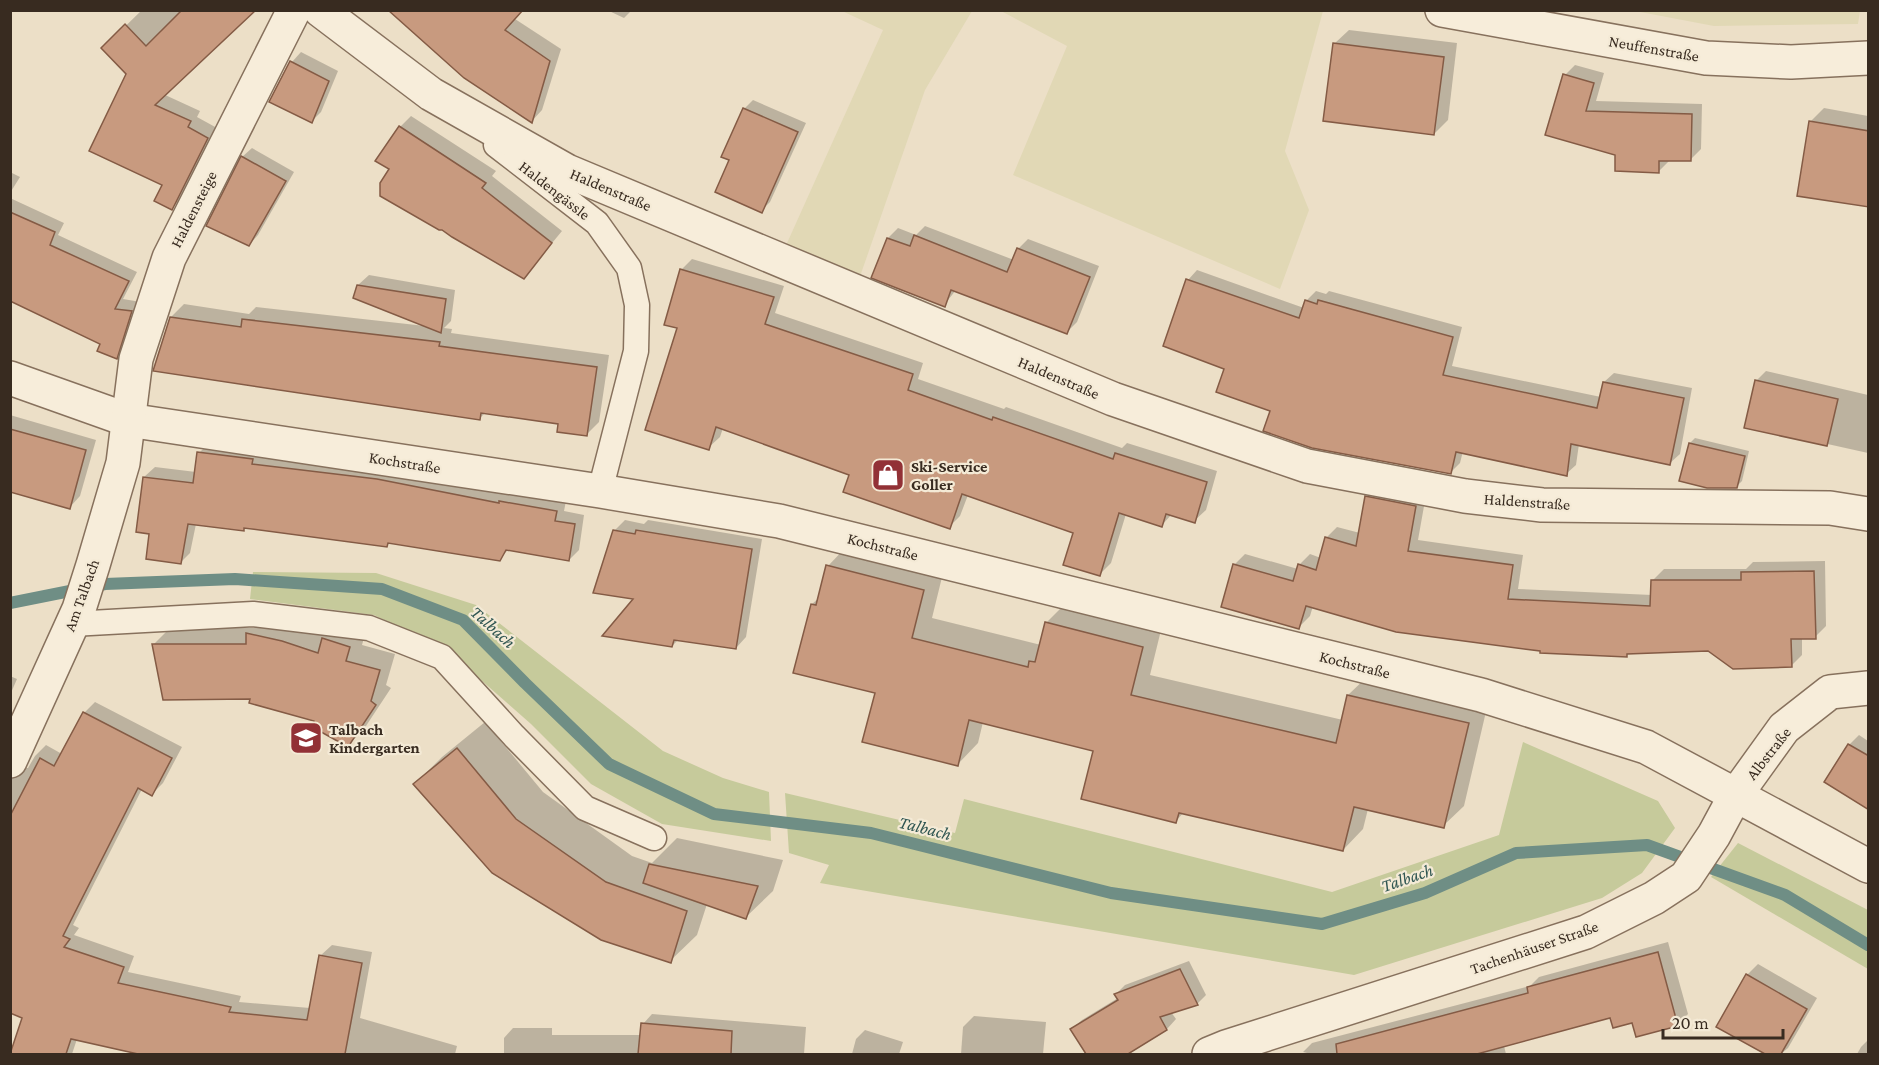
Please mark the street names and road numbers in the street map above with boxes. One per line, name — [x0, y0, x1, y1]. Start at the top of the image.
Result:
street label: Neuffenstraße — [1608, 32, 1700, 65]
street label: Haldengässle — [515, 158, 593, 224]
street label: Haldenstraße — [568, 165, 654, 214]
street label: Haldensteige — [167, 168, 221, 251]
street label: Haldenstraße — [1016, 353, 1102, 402]
street label: Kochstraße — [368, 448, 442, 477]
street label: Haldenstraße — [1483, 490, 1571, 513]
street label: Kochstraße — [846, 529, 920, 563]
street label: Am Talbach — [61, 556, 103, 634]
street label: Kochstraße — [1318, 647, 1392, 681]
street label: Albstraße — [1743, 724, 1794, 783]
street label: Tachenhäuser Straße — [1468, 918, 1600, 977]

